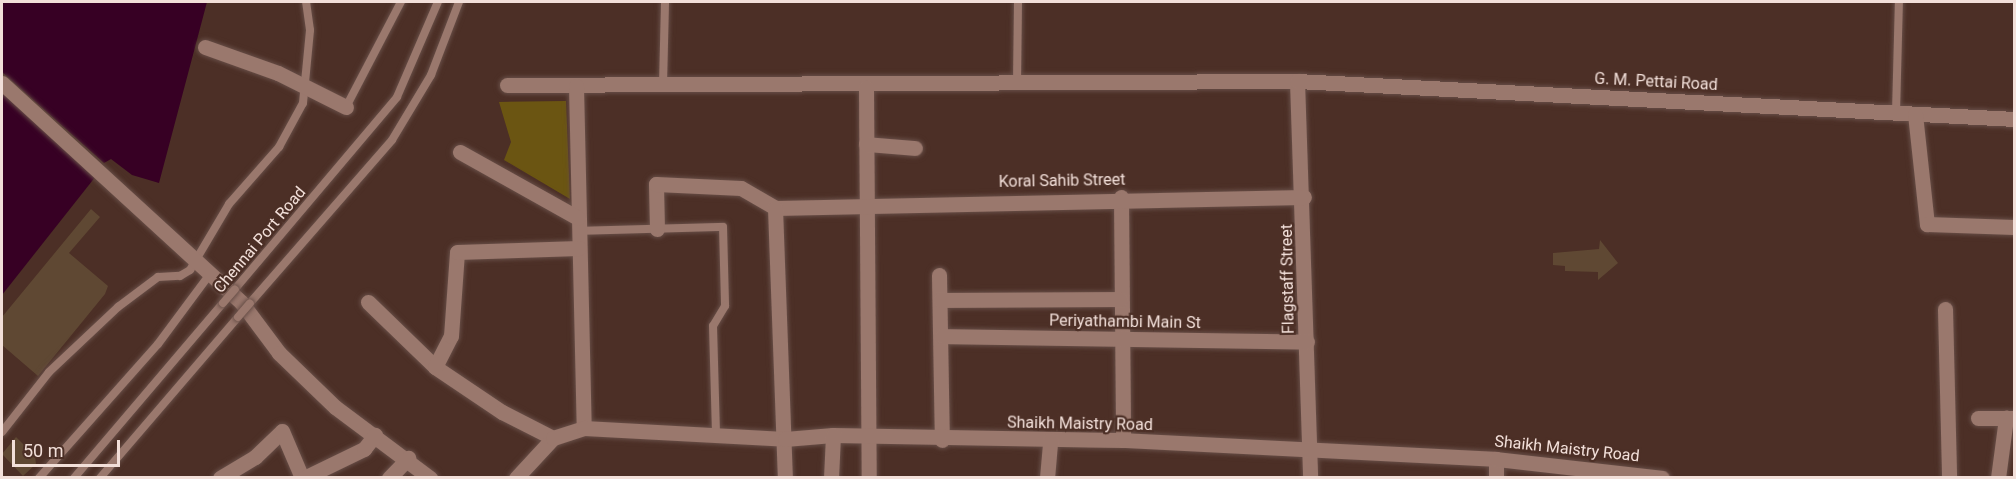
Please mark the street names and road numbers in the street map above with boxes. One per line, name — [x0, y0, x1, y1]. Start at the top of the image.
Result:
street label: G. M. Pettai Road — [1594, 69, 1718, 95]
street label: Koral Sahib Street — [998, 170, 1126, 192]
street label: Chennai Port Road — [210, 183, 310, 297]
street label: Flagstaff Street — [1277, 224, 1299, 334]
street label: Periyathambi Main St — [1049, 311, 1201, 333]
street label: Shaikh Maistry Road — [1007, 413, 1153, 435]
street label: Shaikh Maistry Road — [1494, 432, 1640, 466]

